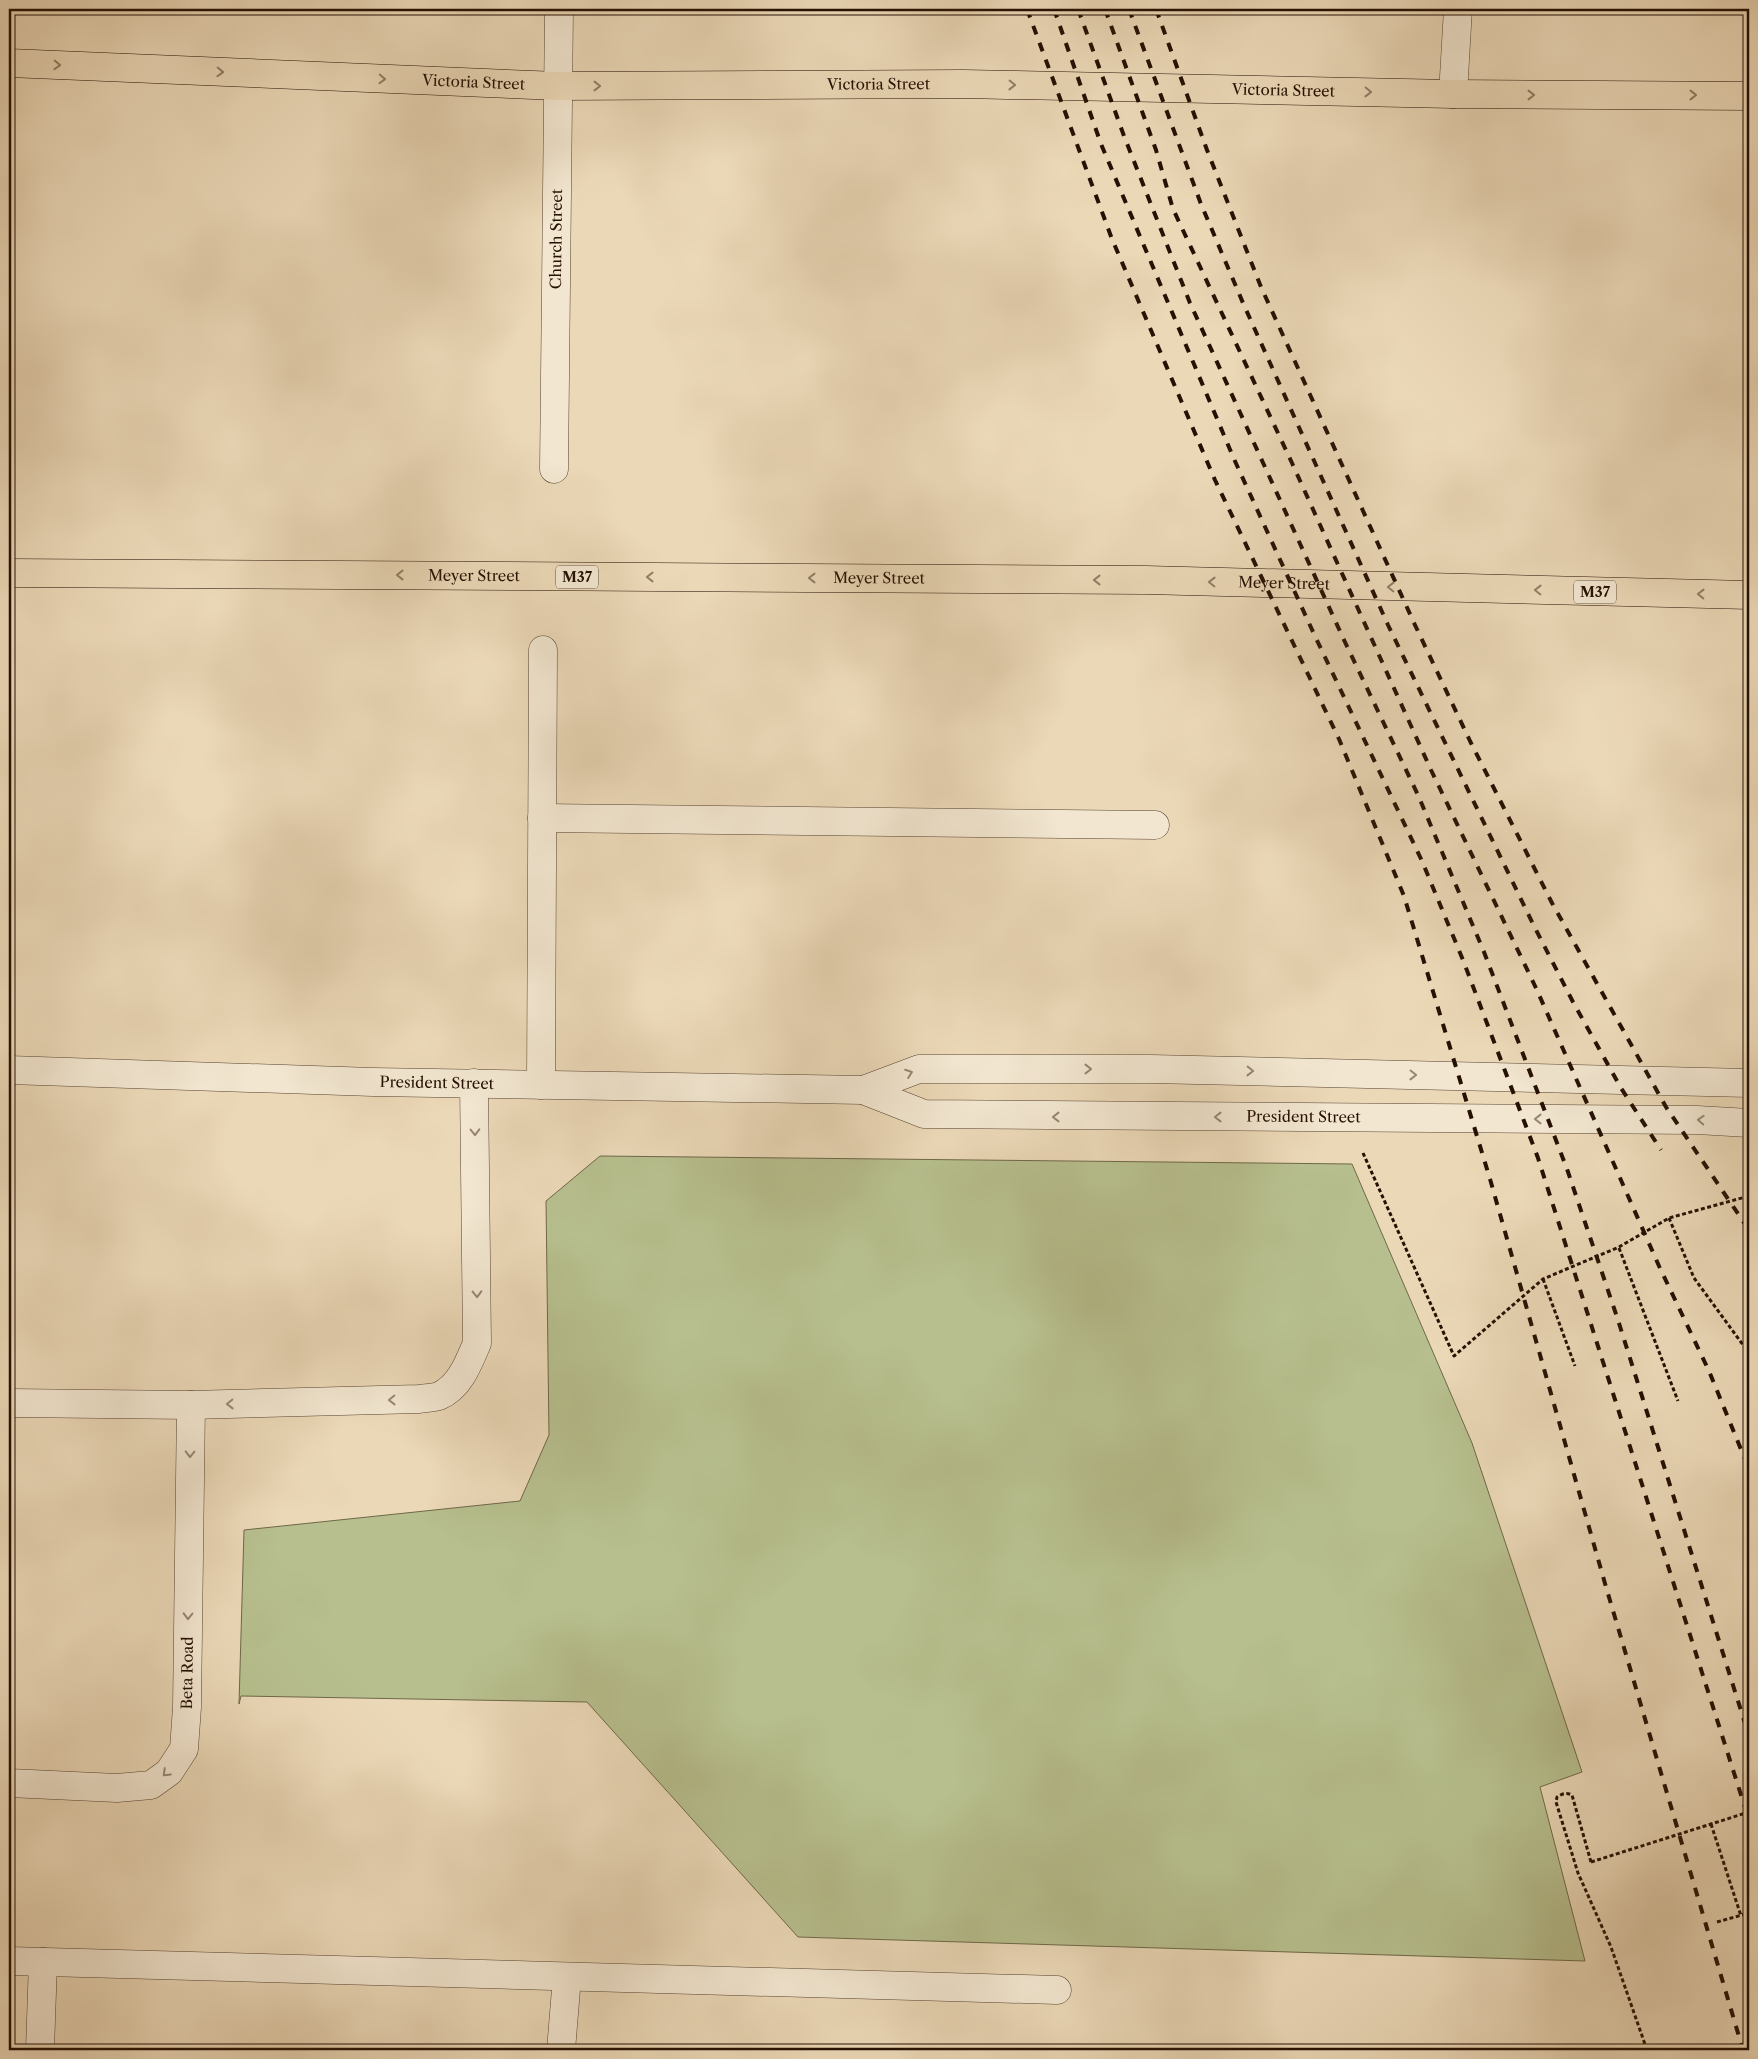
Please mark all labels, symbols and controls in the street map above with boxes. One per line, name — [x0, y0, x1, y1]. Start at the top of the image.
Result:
one-way arrow — [54, 60, 62, 71]
one-way arrow — [216, 67, 224, 77]
street label: Victoria Street — [421, 70, 526, 94]
one-way arrow — [378, 73, 386, 84]
street label: Victoria Street — [826, 74, 931, 94]
one-way arrow — [1008, 79, 1016, 90]
street label: Victoria Street — [1231, 79, 1336, 101]
one-way arrow — [594, 81, 601, 91]
one-way arrow — [1365, 87, 1373, 98]
one-way arrow — [1528, 90, 1535, 100]
one-way arrow — [1690, 90, 1698, 101]
street label: Church Street — [546, 188, 566, 289]
street label: Meyer Street — [428, 566, 521, 585]
road number: M37 — [556, 566, 598, 588]
street label: Meyer Street — [833, 568, 926, 588]
one-way arrow — [396, 570, 404, 581]
one-way arrow — [646, 572, 654, 582]
street label: Meyer Street — [1238, 572, 1331, 594]
one-way arrow — [808, 573, 816, 583]
one-way arrow — [1093, 575, 1101, 585]
one-way arrow — [1207, 577, 1215, 587]
road number: M37 — [1574, 580, 1616, 604]
one-way arrow — [1387, 581, 1395, 592]
one-way arrow — [1534, 585, 1542, 595]
one-way arrow — [1696, 589, 1704, 599]
one-way arrow — [1084, 1064, 1092, 1074]
one-way arrow — [1247, 1066, 1255, 1076]
one-way arrow — [904, 1069, 912, 1079]
one-way arrow — [1409, 1069, 1417, 1080]
street label: President Street — [379, 1072, 495, 1093]
street label: President Street — [1246, 1107, 1361, 1126]
one-way arrow — [1051, 1112, 1059, 1122]
one-way arrow — [1214, 1112, 1222, 1122]
one-way arrow — [1534, 1114, 1542, 1124]
one-way arrow — [1696, 1115, 1704, 1126]
one-way arrow — [469, 1128, 480, 1136]
one-way arrow — [472, 1291, 482, 1299]
one-way arrow — [388, 1395, 396, 1405]
one-way arrow — [226, 1399, 234, 1409]
one-way arrow — [185, 1450, 195, 1458]
one-way arrow — [183, 1613, 193, 1621]
street label: Beta Road — [177, 1636, 197, 1710]
one-way arrow — [163, 1767, 172, 1776]

